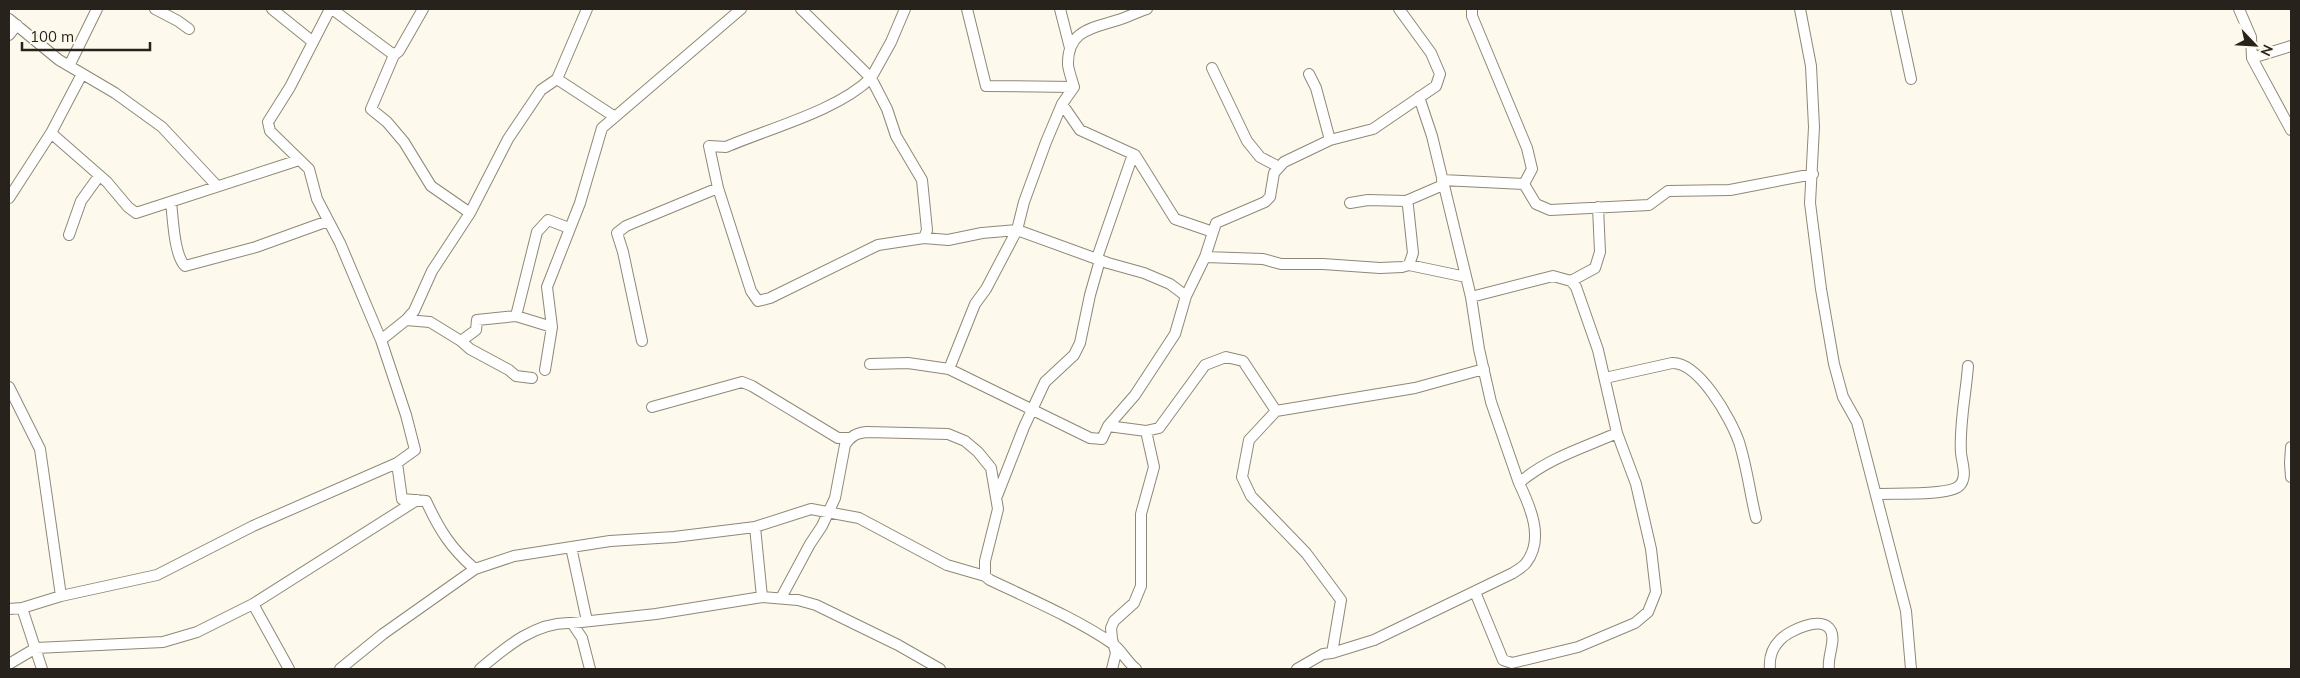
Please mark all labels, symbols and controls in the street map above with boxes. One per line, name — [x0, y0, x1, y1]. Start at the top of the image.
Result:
scale bar — [22, 20, 150, 52]
north arrow — [2230, 20, 2280, 70]
text: 100 m — [30, 27, 74, 46]
text: N — [2256, 42, 2277, 59]

